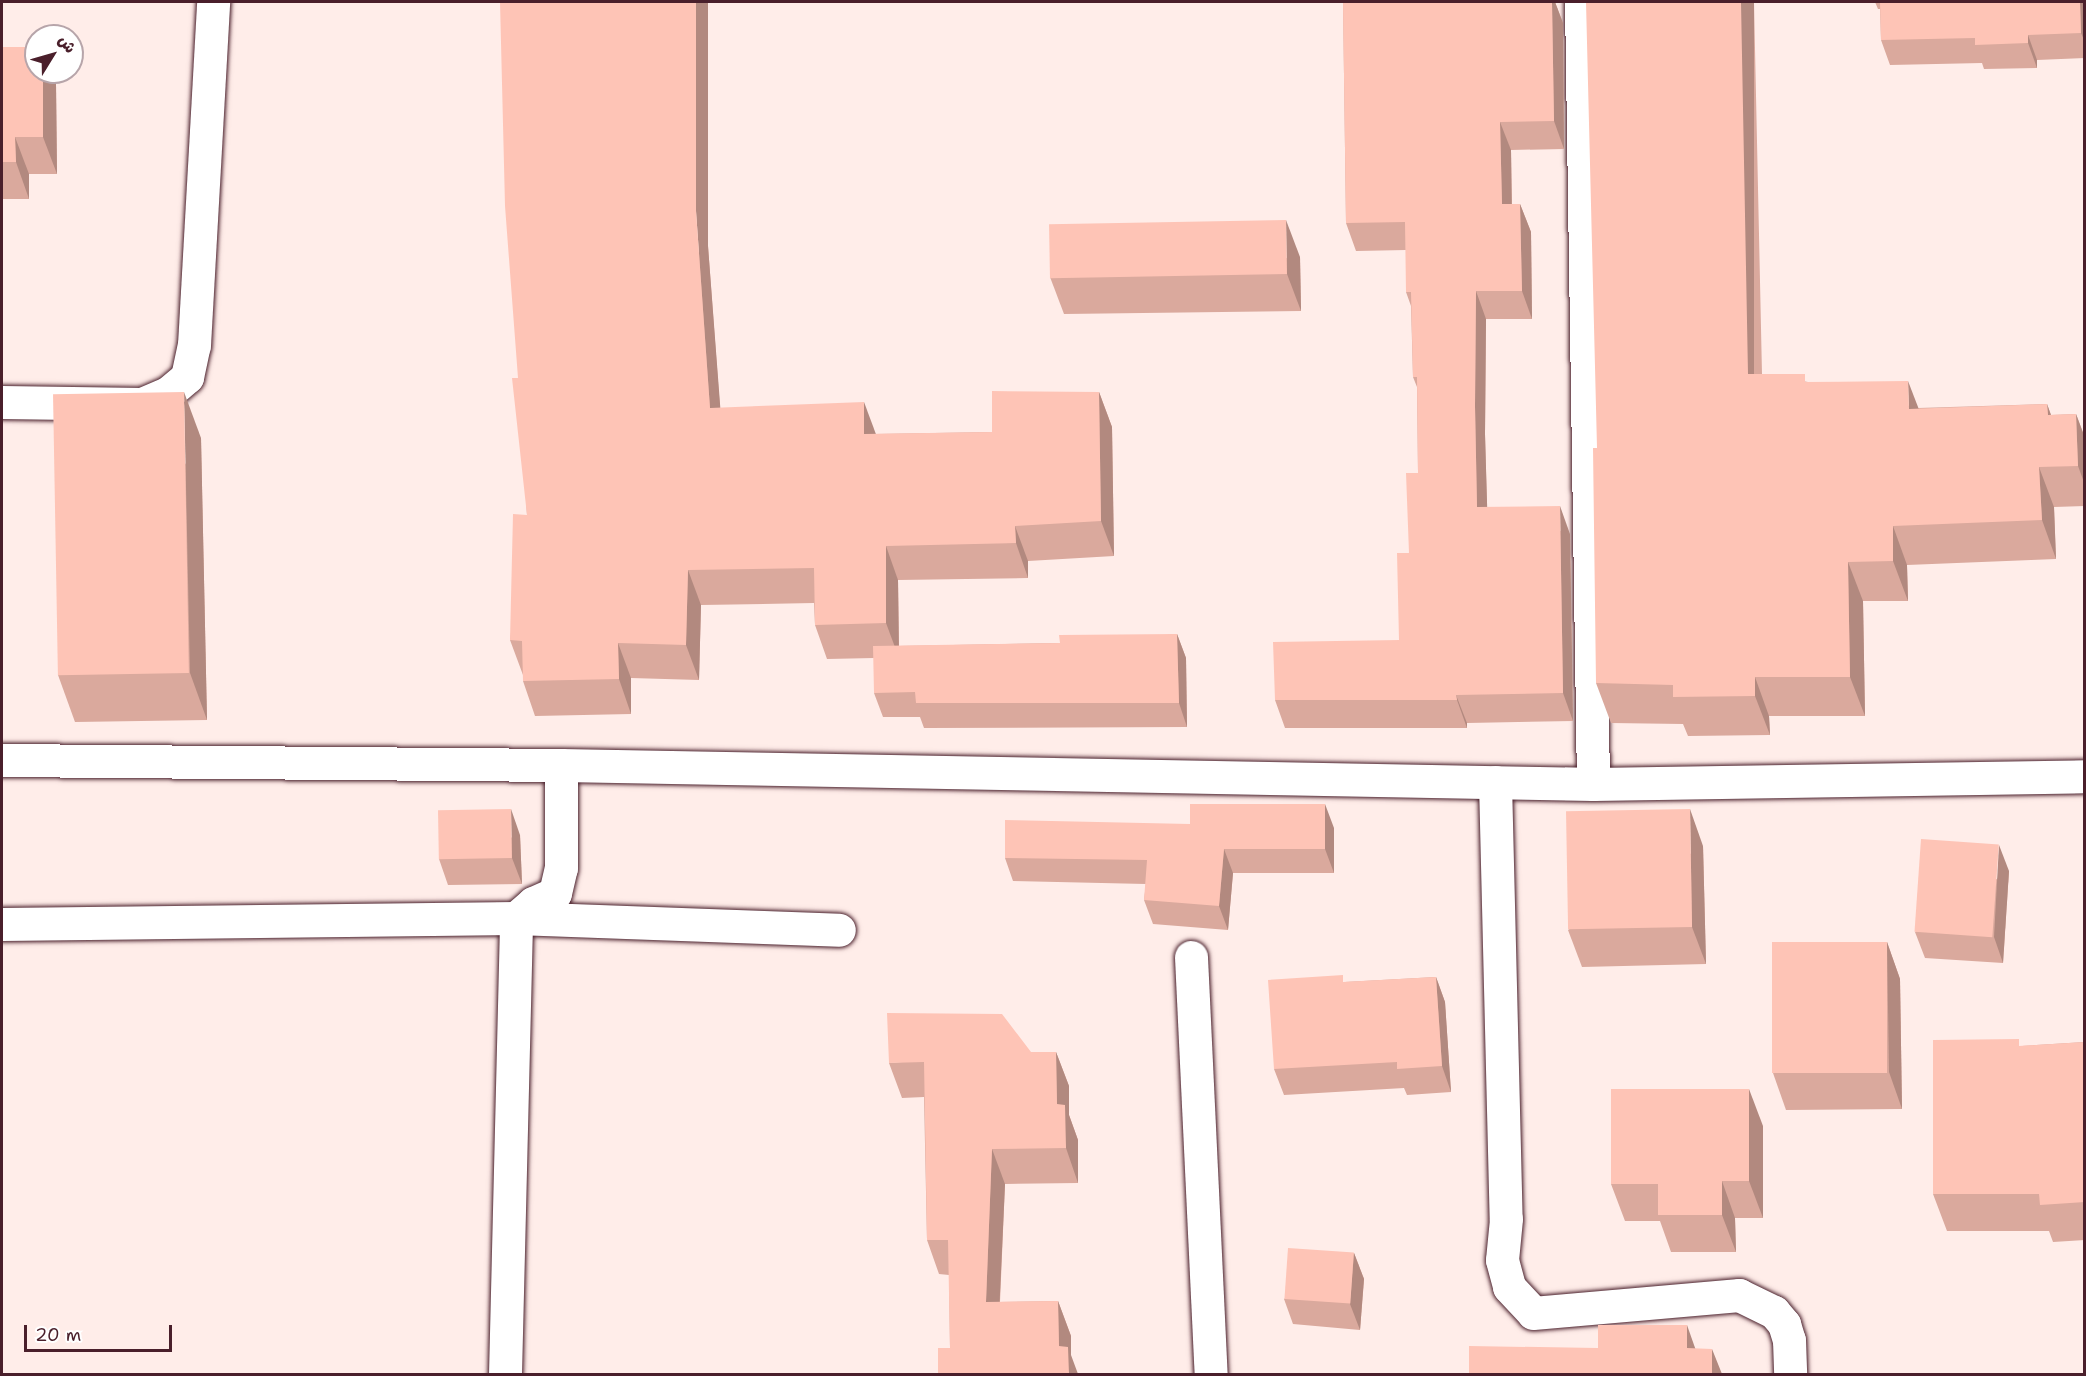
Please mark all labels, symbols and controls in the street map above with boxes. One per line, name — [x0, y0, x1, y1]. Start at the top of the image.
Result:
north arrow — [24, 24, 84, 84]
text: ش — [53, 31, 81, 57]
scale bar — [27, 1313, 176, 1351]
text: 20 m — [35, 1323, 81, 1347]

